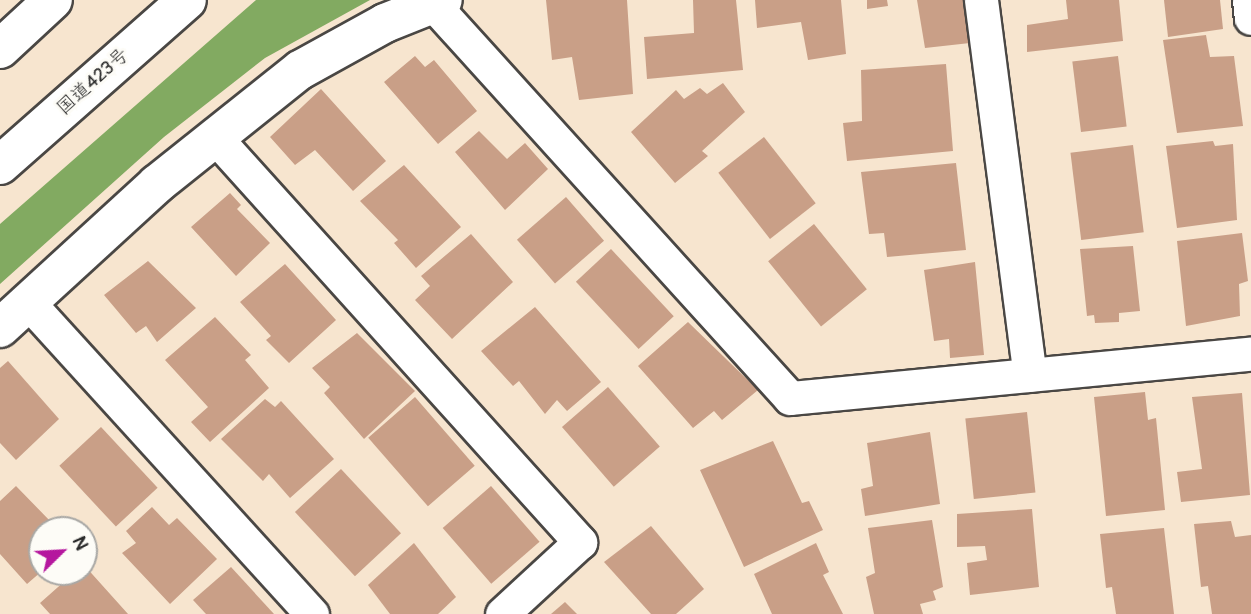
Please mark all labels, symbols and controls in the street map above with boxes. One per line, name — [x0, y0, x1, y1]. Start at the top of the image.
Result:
street label: 国道423号 — [52, 44, 134, 120]
north arrow — [28, 516, 98, 586]
text: N — [67, 533, 94, 554]

